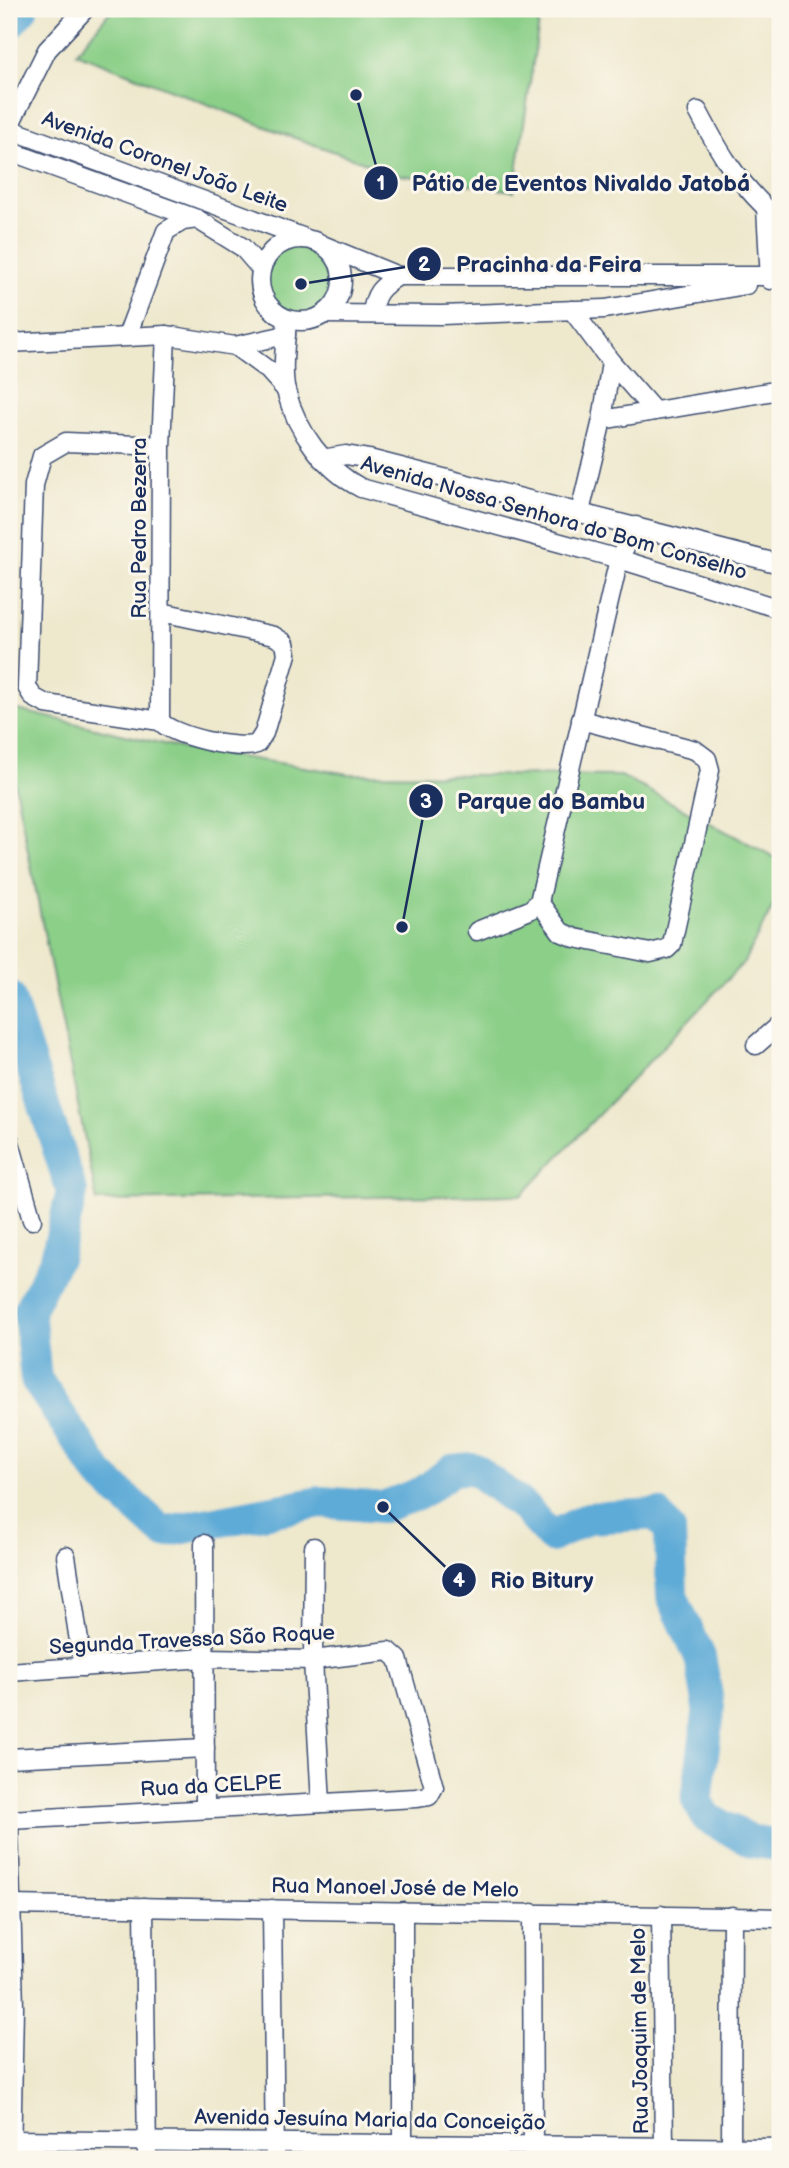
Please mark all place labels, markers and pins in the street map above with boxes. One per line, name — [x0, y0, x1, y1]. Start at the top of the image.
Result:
callout: Pátio de Eventos Nivaldo Jatobá — [363, 161, 765, 205]
callout: Pracinha da Feira — [407, 242, 656, 286]
callout: Parque do Bambu — [408, 779, 659, 823]
callout: Rio Bitury — [441, 1558, 607, 1602]

